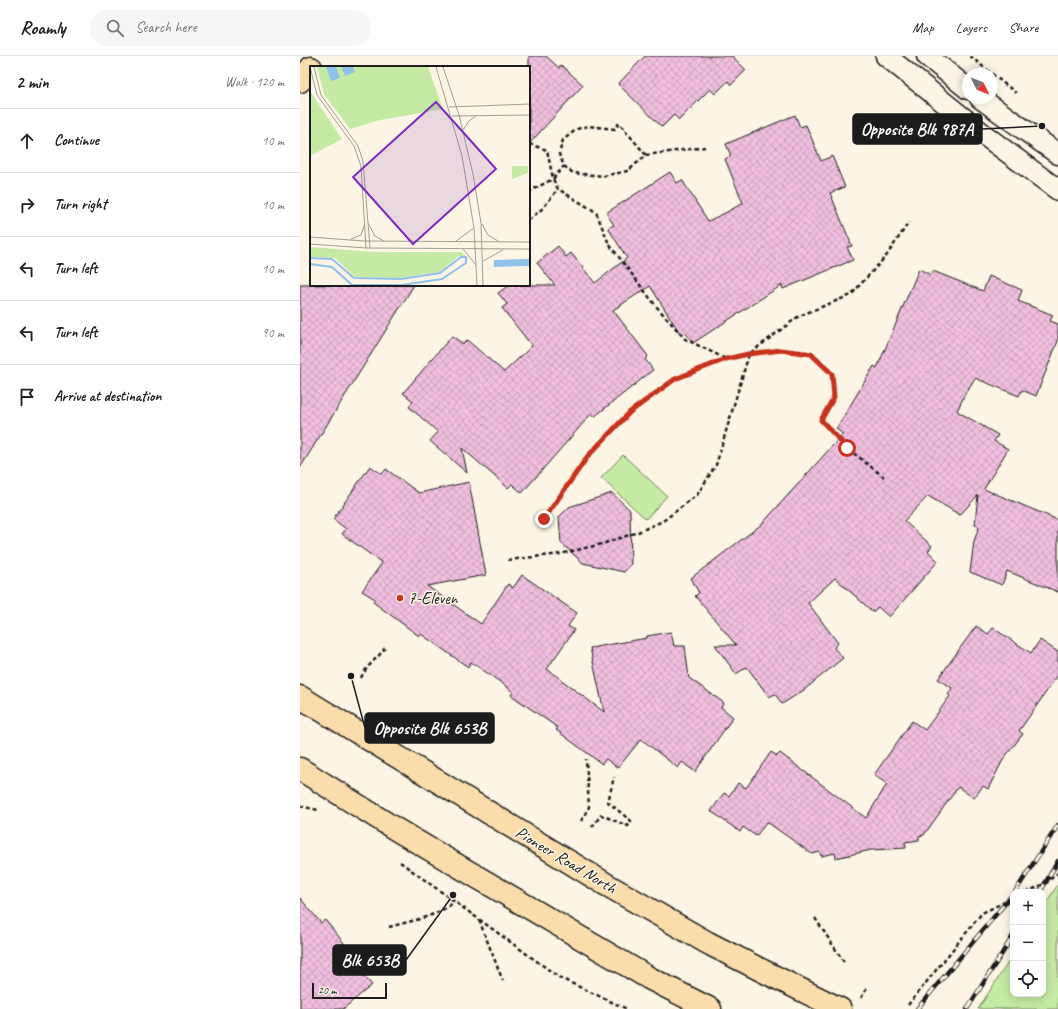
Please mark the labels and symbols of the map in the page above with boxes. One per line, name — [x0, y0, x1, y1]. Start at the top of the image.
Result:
inset map — [310, 66, 530, 286]
north arrow — [962, 68, 998, 104]
callout: Opposite Blk 987A — [853, 114, 982, 144]
text: Opposite Blk 987A — [861, 118, 975, 140]
route start — [838, 439, 856, 457]
route end — [535, 510, 553, 528]
place label: 7-Eleven — [408, 588, 459, 609]
marker: 7-Eleven — [395, 593, 405, 603]
callout: Opposite Blk 653B — [365, 713, 494, 743]
text: Opposite Blk 653B — [373, 717, 488, 739]
street label: Pioneer Road North — [512, 822, 620, 898]
callout: Blk 653B — [333, 945, 406, 975]
text: Blk 653B — [341, 949, 400, 971]
scale bar — [312, 981, 387, 1000]

